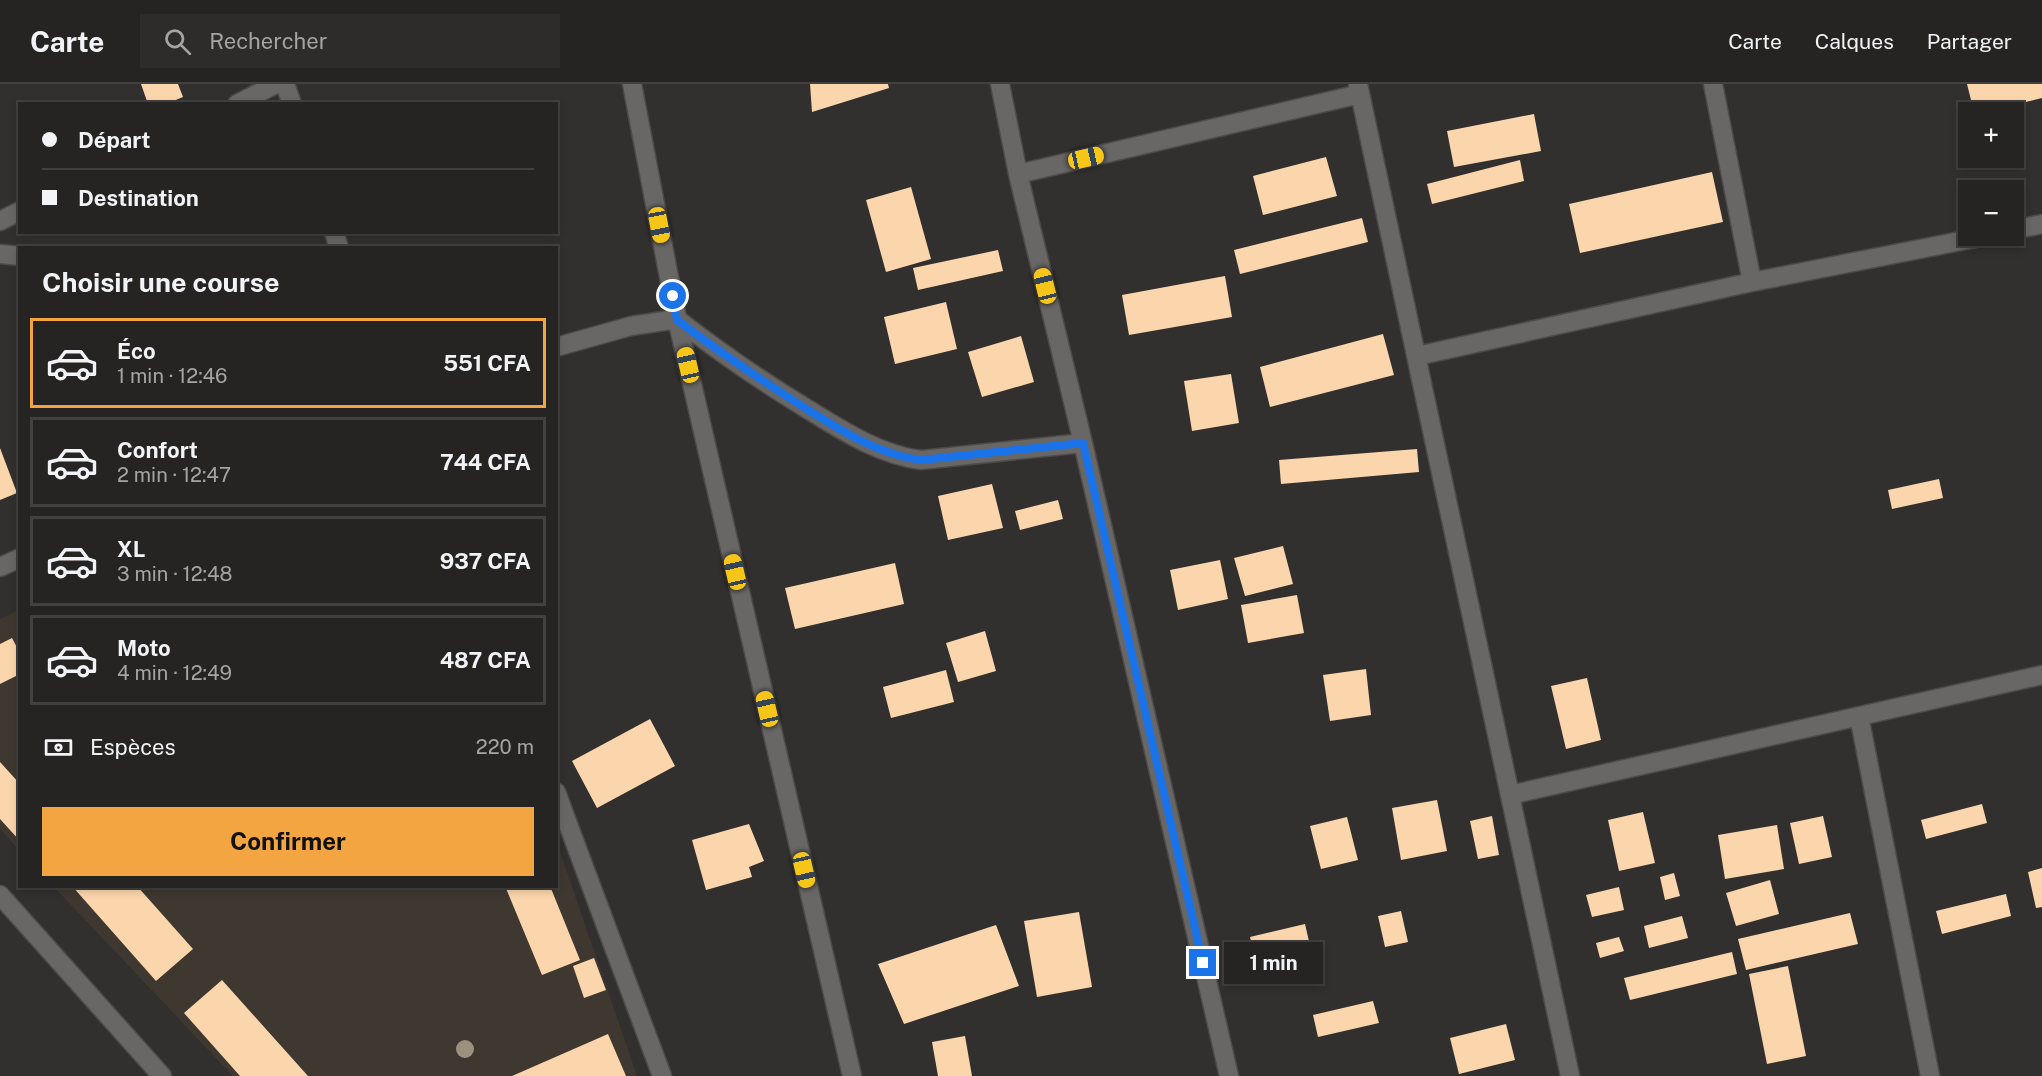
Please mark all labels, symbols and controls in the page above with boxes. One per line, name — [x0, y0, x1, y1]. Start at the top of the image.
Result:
search box — [140, 14, 560, 68]
text: Carte — [30, 25, 104, 58]
icon: search — [161, 25, 194, 58]
text: Rechercher — [209, 28, 327, 54]
text: Carte — [1728, 29, 1782, 54]
text: Calques — [1815, 29, 1894, 54]
text: Partager — [1927, 29, 2012, 54]
map controls — [1958, 102, 2024, 246]
button: + — [1958, 102, 2024, 168]
text: Départ — [78, 127, 150, 153]
car — [1066, 145, 1106, 171]
button: − — [1958, 180, 2024, 246]
text: Destination — [78, 185, 199, 211]
car — [647, 206, 671, 244]
text: Choisir une course — [42, 266, 280, 298]
car — [1032, 266, 1058, 306]
route start — [659, 282, 686, 309]
icon: car — [45, 336, 99, 390]
text: Éco — [117, 338, 156, 364]
car — [675, 345, 701, 385]
text: 551 CFA — [443, 350, 531, 376]
text: 1 min · 12:46 — [117, 364, 228, 388]
icon: car — [45, 435, 99, 489]
text: Confort — [117, 437, 198, 463]
text: 744 CFA — [440, 449, 531, 475]
text: 2 min · 12:47 — [117, 463, 231, 487]
icon: car — [45, 534, 99, 588]
text: XL — [117, 536, 145, 562]
text: 937 CFA — [440, 548, 531, 574]
car — [722, 552, 748, 592]
text: 3 min · 12:48 — [117, 562, 233, 586]
icon: car — [45, 633, 99, 687]
text: Moto — [117, 635, 171, 661]
text: 487 CFA — [440, 647, 531, 673]
text: 4 min · 12:49 — [117, 661, 232, 685]
car — [754, 689, 780, 729]
icon: cash — [42, 731, 75, 764]
text: Espèces — [90, 734, 176, 760]
text: 220 m — [476, 735, 534, 759]
button: Confirmer — [42, 807, 534, 876]
car — [791, 850, 817, 890]
callout: 1 min — [1224, 942, 1323, 984]
route end — [1189, 949, 1216, 976]
text: 1 min — [1249, 951, 1298, 975]

